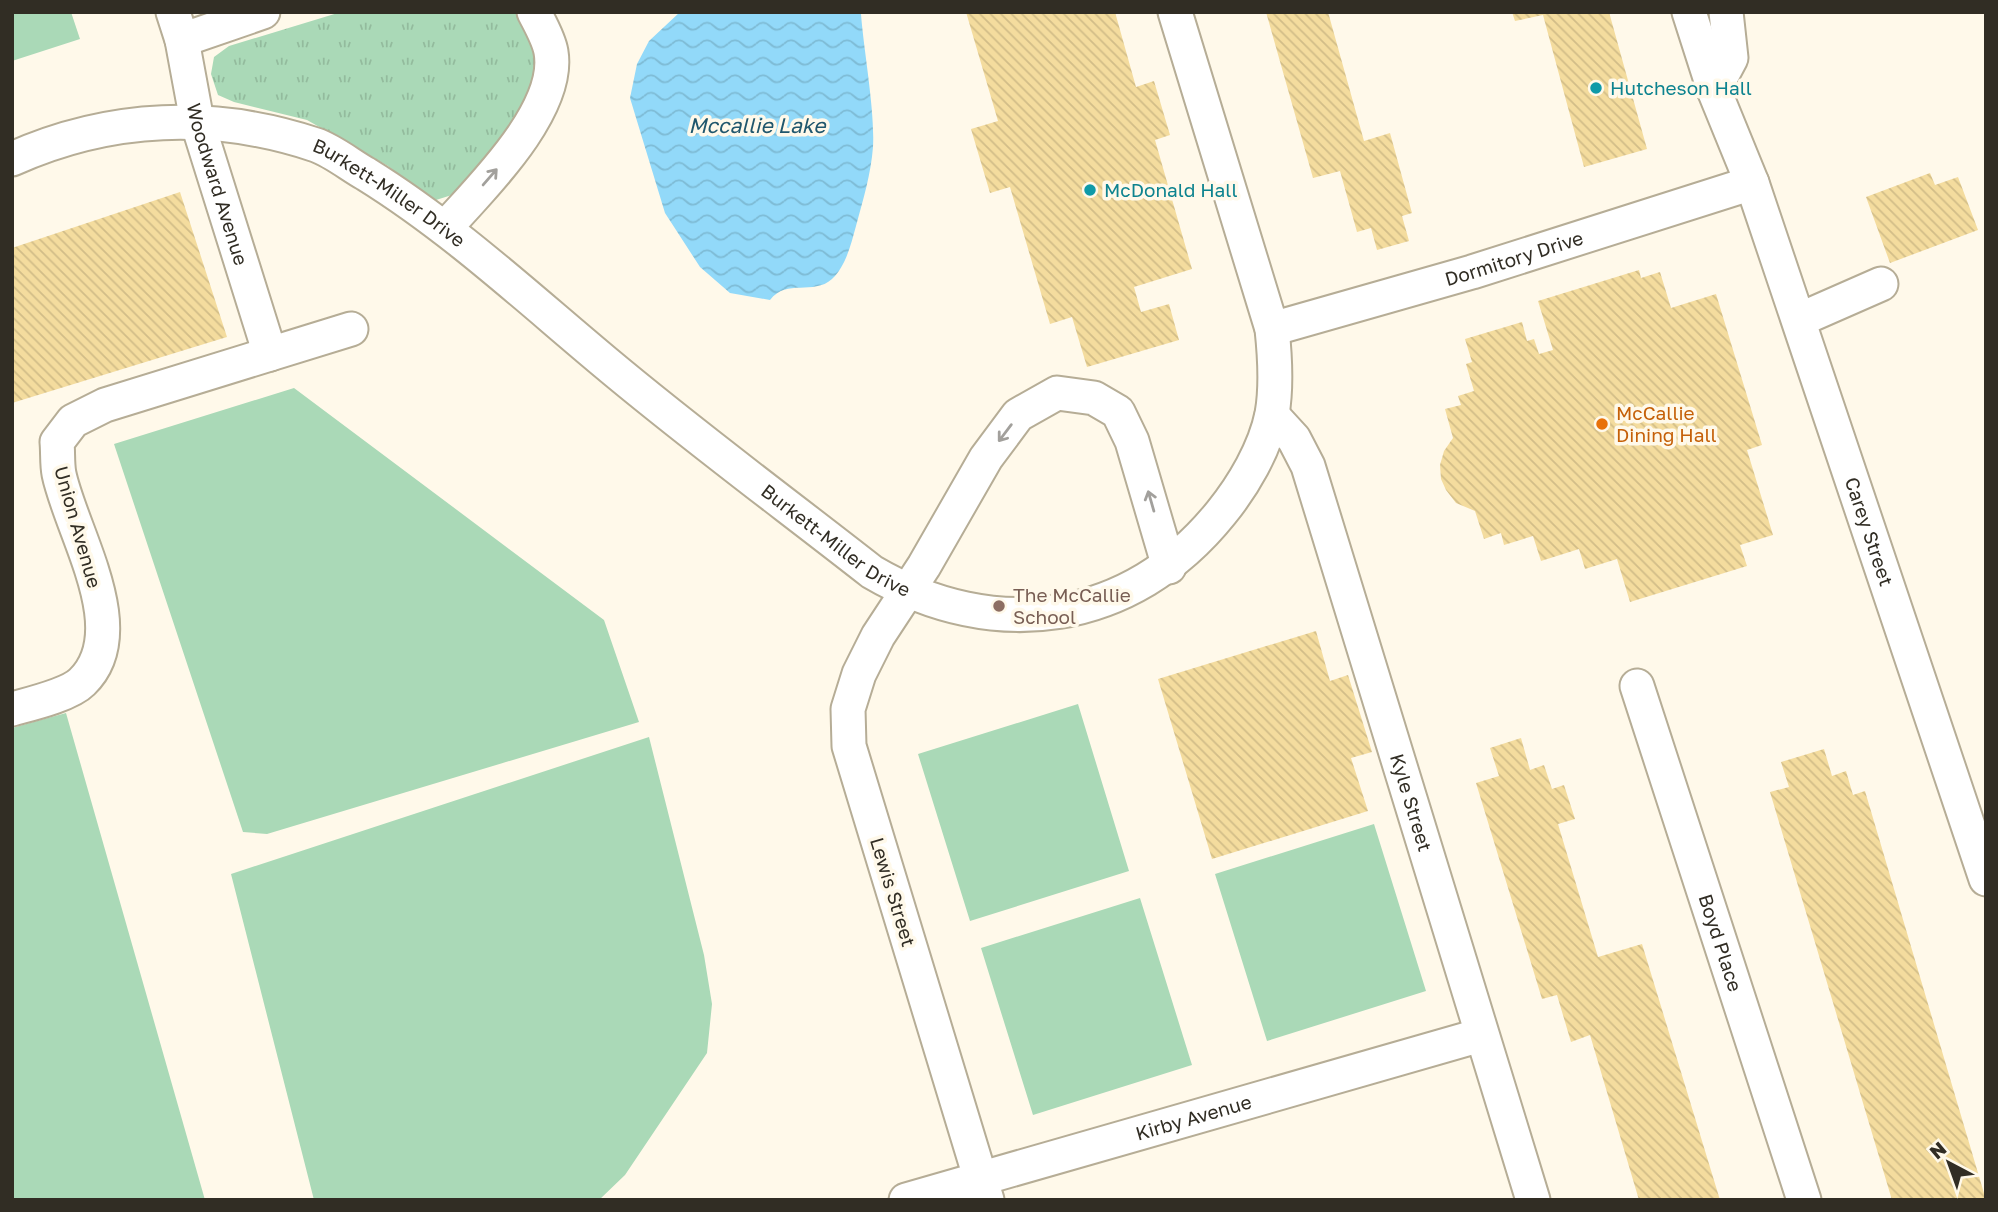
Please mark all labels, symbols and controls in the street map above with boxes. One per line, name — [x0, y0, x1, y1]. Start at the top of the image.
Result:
place label: Hutcheson Hall — [1610, 76, 1752, 99]
marker: Hutcheson Hall — [1588, 80, 1604, 96]
street label: Woodward Avenue — [183, 101, 253, 268]
water label: Mccallie Lake — [689, 112, 827, 138]
street label: Burkett-Miller Drive — [310, 133, 470, 251]
one-way arrow — [482, 168, 498, 186]
place label: McDonald Hall — [1104, 178, 1237, 201]
marker: McDonald Hall — [1082, 182, 1098, 198]
street label: Dormitory Drive — [1442, 225, 1586, 290]
place label: McCallie Dining Hall — [1616, 401, 1717, 446]
marker: McCallie Dining Hall — [1594, 416, 1610, 432]
one-way arrow — [997, 423, 1012, 441]
street label: Union Avenue — [50, 463, 107, 590]
street label: Carey Street — [1841, 474, 1899, 589]
street label: Burkett-Miller Drive — [757, 479, 914, 601]
one-way arrow — [1143, 491, 1156, 513]
place label: The McCallie School — [1013, 583, 1131, 628]
marker: The McCallie School — [991, 598, 1007, 614]
street label: Kyle Street — [1386, 751, 1437, 854]
street label: Lewis Street — [866, 834, 921, 949]
street label: Boyd Place — [1694, 891, 1747, 994]
street label: Kirby Avenue — [1133, 1090, 1254, 1145]
north arrow — [1914, 1128, 1984, 1198]
text: N — [1925, 1136, 1951, 1163]

